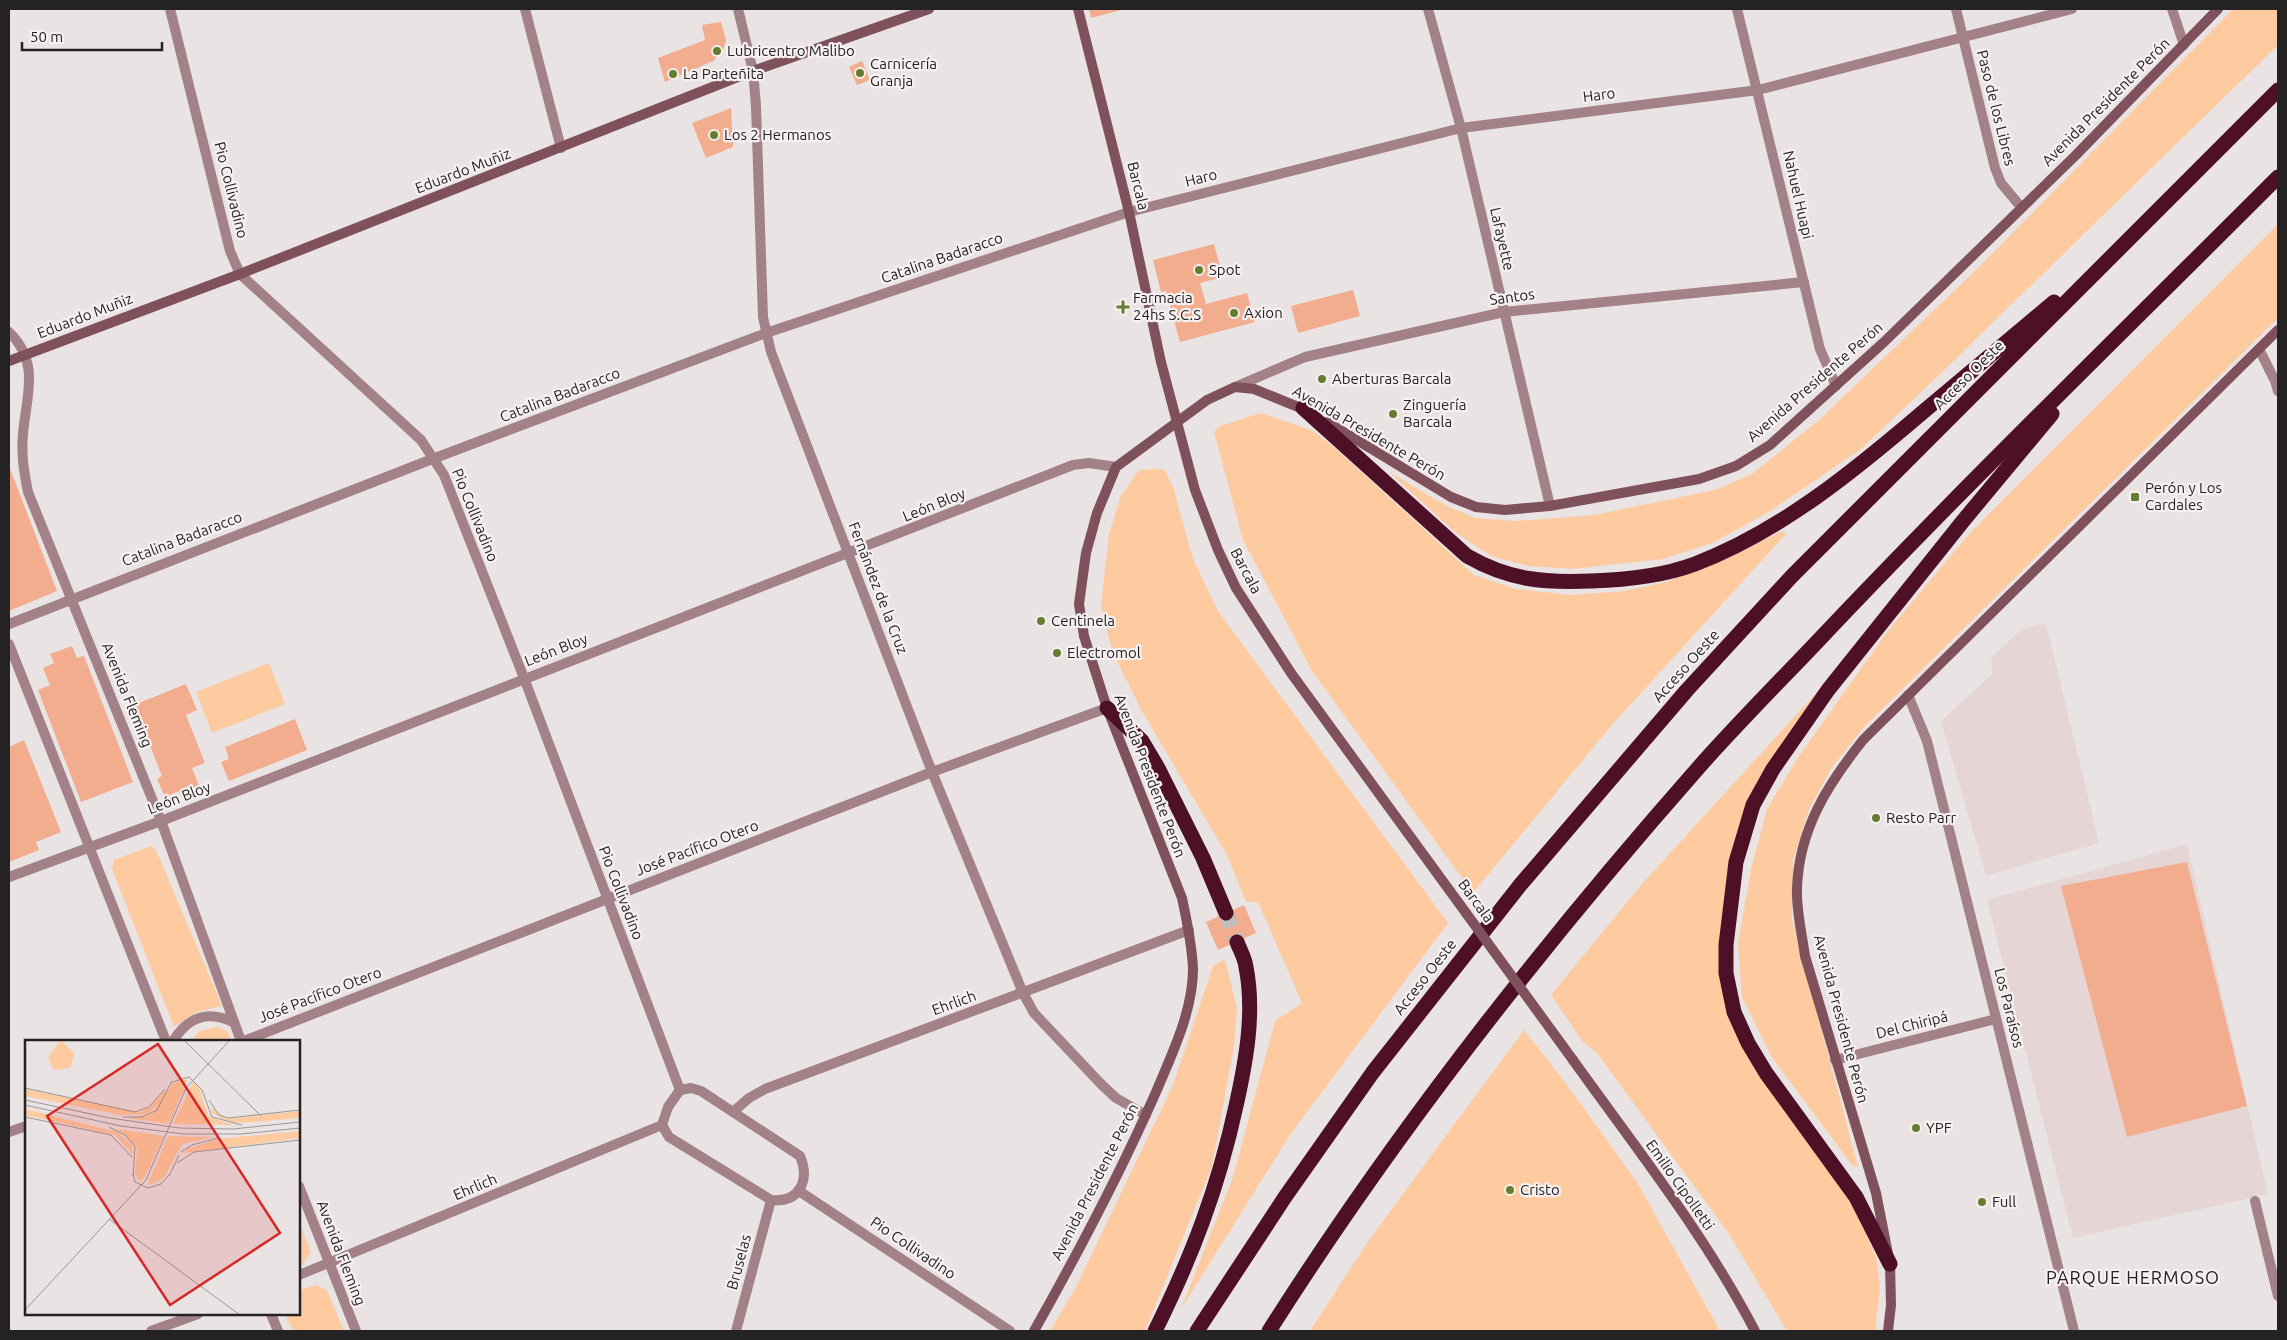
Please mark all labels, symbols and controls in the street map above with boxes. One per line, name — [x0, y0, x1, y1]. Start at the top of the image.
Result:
scale bar — [22, 20, 162, 52]
text: 50 m — [30, 28, 63, 45]
street label: Avenida Presidente Perón — [2038, 34, 2173, 169]
place label: Lubricentro Malibo — [727, 42, 855, 59]
marker: Lubricentro Malibo — [711, 45, 723, 57]
street label: Paso de los Libres — [1974, 48, 2019, 168]
place label: Carnicería Granja — [870, 55, 937, 89]
place label: La Parteñita — [683, 65, 764, 82]
marker: Carnicería Granja — [854, 67, 866, 79]
marker: La Parteñita — [667, 68, 679, 80]
street label: Haro — [1582, 84, 1616, 105]
place label: Los 2 Hermanos — [724, 126, 831, 143]
marker: Los 2 Hermanos — [708, 129, 720, 141]
street label: Pio Collivadino — [211, 140, 252, 240]
street label: Eduardo Muñiz — [413, 145, 513, 197]
street label: Nahuel Huapi — [1780, 149, 1817, 241]
street label: Barcala — [1124, 160, 1153, 212]
street label: Haro — [1183, 165, 1219, 190]
street label: Lafayette — [1487, 206, 1518, 272]
street label: Catalina Badaracco — [879, 229, 1005, 286]
place label: Spot — [1209, 261, 1240, 278]
marker: Spot — [1193, 264, 1205, 276]
street label: Santos — [1488, 285, 1536, 308]
place label: Farmacia 24hs S.C.S — [1133, 289, 1201, 323]
street label: Eduardo Muñiz — [35, 290, 135, 342]
marker: Farmacia 24hs S.C.S — [1117, 301, 1129, 313]
place label: Axion — [1244, 304, 1283, 321]
marker: Axion — [1228, 307, 1240, 319]
street label: Avenida Presidente Perón — [1744, 318, 1886, 445]
street label: Acceso Oeste — [1930, 336, 2007, 413]
street label: Catalina Badaracco — [497, 364, 622, 425]
place label: Aberturas Barcala — [1332, 370, 1452, 387]
marker: Aberturas Barcala — [1316, 373, 1328, 385]
street label: Avenida Presidente Perón — [1290, 382, 1449, 483]
place label: Zinguería Barcala — [1403, 396, 1466, 430]
marker: Zinguería Barcala — [1387, 408, 1399, 420]
street label: Pio Collivadino — [449, 466, 502, 564]
place label: Perón y Los Cardales — [2145, 479, 2222, 513]
street label: León Bloy — [900, 484, 968, 525]
marker: Perón y Los Cardales — [2129, 491, 2141, 503]
street label: Catalina Badaracco — [119, 508, 244, 569]
street label: Fernández de la Cruz — [845, 519, 912, 656]
street label: Barcala — [1227, 545, 1265, 596]
place label: Centinela — [1051, 612, 1115, 629]
marker: Centinela — [1035, 615, 1047, 627]
street label: Acceso Oeste — [1649, 626, 1722, 705]
street label: León Bloy — [522, 630, 590, 669]
street label: Avenida Fleming — [99, 640, 156, 750]
place label: Electromol — [1067, 644, 1141, 661]
marker: Electromol — [1051, 647, 1063, 659]
street label: Avenida Presidente Perón — [1111, 692, 1189, 860]
street label: León Bloy — [145, 778, 213, 817]
place label: Resto Parr — [1886, 809, 1956, 826]
marker: Resto Parr — [1870, 812, 1882, 824]
street label: José Pacífico Otero — [633, 816, 761, 879]
street label: Pio Collivadino — [596, 844, 647, 942]
street label: Barcala — [1455, 876, 1498, 926]
street label: Avenida Presidente Perón — [1811, 933, 1872, 1105]
street label: Acceso Oeste — [1390, 936, 1459, 1018]
street label: José Pacífico Otero — [256, 963, 384, 1026]
street label: Los Paraísos — [1991, 966, 2028, 1050]
street label: Ehrlich — [929, 987, 978, 1018]
street label: Del Chiripá — [1874, 1007, 1950, 1042]
inset map — [25, 1040, 300, 1315]
street label: Avenida Presidente Perón — [1048, 1101, 1142, 1263]
place label: YPF — [1926, 1119, 1952, 1136]
marker: YPF — [1910, 1122, 1922, 1134]
street label: Emilio Cipolletti — [1643, 1136, 1718, 1233]
street label: Ehrlich — [450, 1170, 499, 1203]
place label: Cristo — [1520, 1181, 1560, 1198]
marker: Cristo — [1504, 1184, 1516, 1196]
place label: Full — [1992, 1193, 2016, 1210]
marker: Full — [1976, 1196, 1988, 1208]
street label: Avenida Fleming — [314, 1198, 369, 1308]
street label: Pio Collivadino — [867, 1213, 959, 1282]
street label: Bruselas — [723, 1232, 754, 1291]
district label: PARQUE HERMOSO — [2046, 1267, 2220, 1288]

